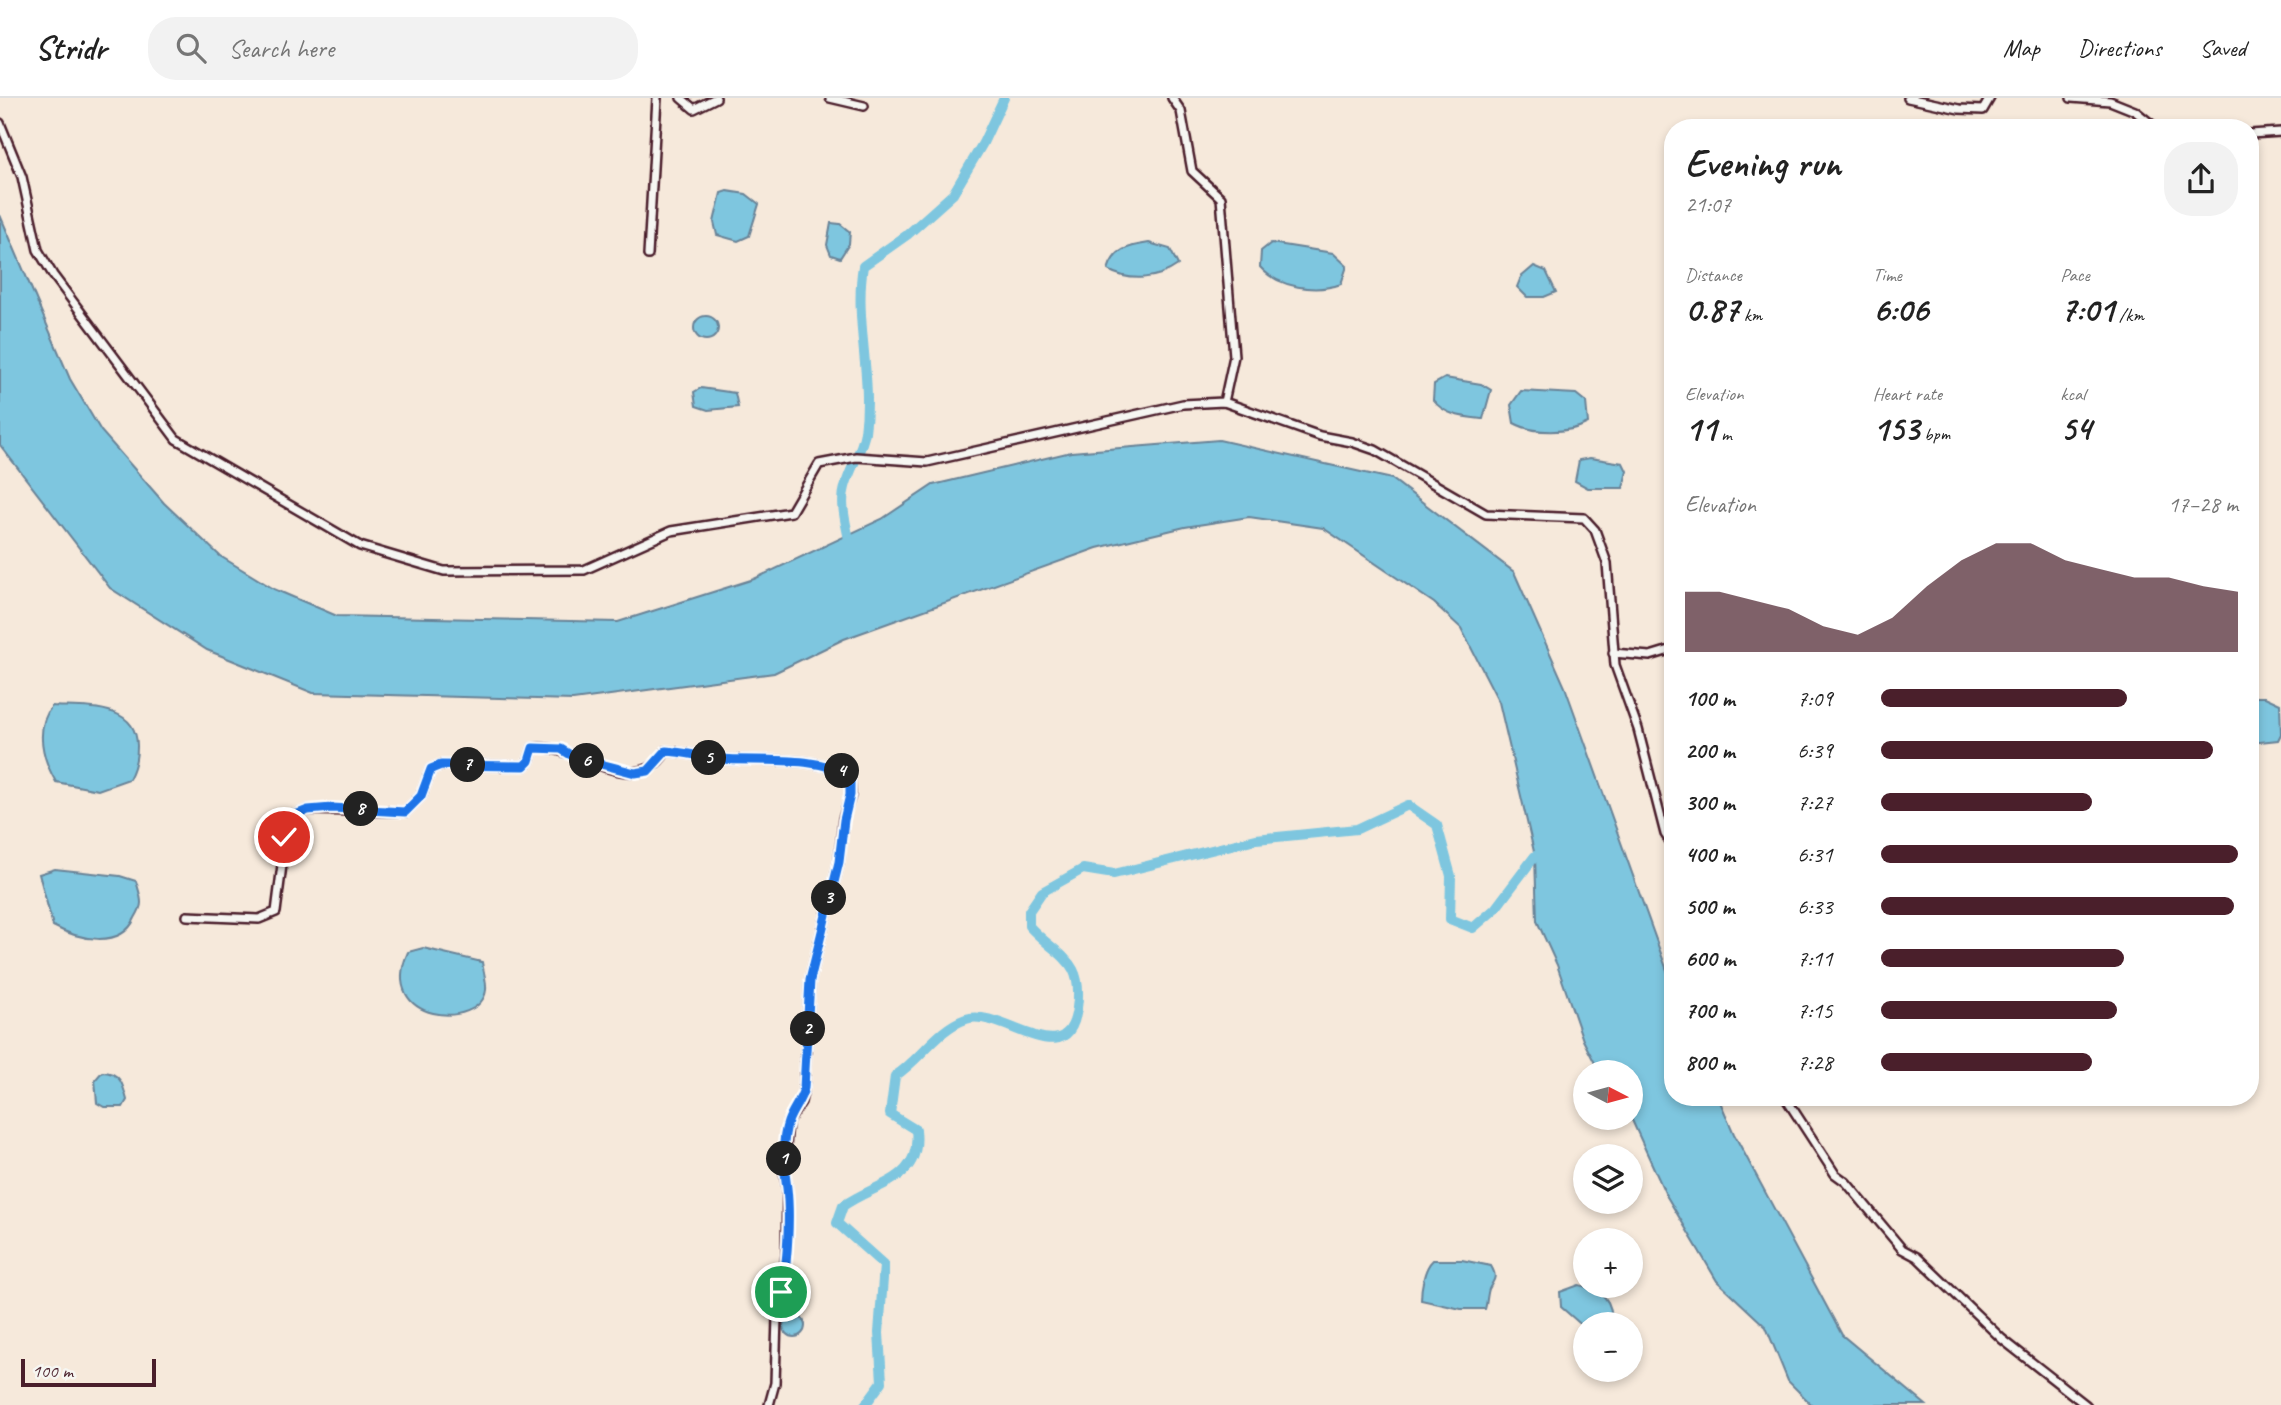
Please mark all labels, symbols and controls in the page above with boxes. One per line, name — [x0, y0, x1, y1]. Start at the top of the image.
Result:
search box — [148, 17, 638, 80]
text: Stridr — [35, 27, 106, 69]
icon: search — [172, 29, 210, 67]
text: Search here — [228, 32, 334, 65]
text: Map — [2003, 33, 2040, 63]
text: Directions — [2078, 33, 2161, 63]
text: Saved — [2199, 33, 2246, 63]
text: Evening run — [1685, 140, 1841, 187]
button: share — [2164, 142, 2238, 216]
text: 21:07 — [1685, 190, 1731, 219]
text: Distance — [1685, 263, 1742, 287]
text: Time — [1873, 263, 1902, 287]
text: Pace — [2060, 263, 2090, 287]
text: 0.87 — [1685, 287, 1739, 332]
text: 6:06 — [1873, 287, 1928, 332]
text: 7:01 — [2060, 287, 2114, 332]
text: km — [1739, 303, 1762, 327]
text: /km — [2114, 303, 2144, 327]
text: Elevation — [1685, 382, 1743, 406]
text: Heart rate — [1873, 382, 1942, 406]
text: kcal — [2060, 382, 2085, 406]
text: 11 — [1685, 406, 1717, 451]
text: 153 — [1873, 406, 1919, 451]
text: 54 — [2060, 406, 2091, 451]
text: m — [1717, 422, 1732, 446]
text: bpm — [1919, 422, 1950, 446]
text: Elevation — [1685, 490, 1756, 519]
text: 17–28 m — [2168, 490, 2238, 519]
text: 100 m — [1685, 684, 1735, 713]
text: 7:09 — [1797, 684, 1833, 713]
text: 200 m — [1685, 736, 1735, 765]
text: 6:39 — [1797, 736, 1833, 765]
pin: 5 — [692, 740, 726, 776]
pin: 6 — [570, 744, 604, 778]
text: 5 — [704, 745, 713, 769]
pin: 7 — [450, 748, 486, 782]
text: 6 — [582, 748, 591, 772]
text: 7 — [463, 752, 472, 776]
pin: 4 — [824, 754, 860, 788]
text: 4 — [837, 758, 846, 782]
text: 300 m — [1685, 788, 1735, 817]
text: 7:27 — [1797, 788, 1833, 817]
pin: 8 — [344, 792, 378, 826]
text: 8 — [356, 796, 365, 820]
pin — [254, 807, 314, 867]
icon: check — [265, 818, 303, 856]
text: 400 m — [1685, 840, 1735, 869]
text: 6:31 — [1797, 840, 1833, 869]
pin: 3 — [812, 880, 846, 916]
text: 3 — [824, 885, 833, 909]
text: 500 m — [1685, 892, 1734, 921]
text: 6:33 — [1797, 892, 1833, 921]
text: 600 m — [1685, 944, 1735, 973]
text: 7:11 — [1797, 944, 1833, 973]
text: 700 m — [1685, 996, 1735, 1025]
text: 7:15 — [1797, 996, 1833, 1025]
pin: 2 — [790, 1012, 826, 1046]
text: 2 — [803, 1016, 812, 1040]
text: 800 m — [1685, 1048, 1735, 1077]
text: 7:28 — [1797, 1048, 1833, 1077]
north arrow — [1573, 1060, 1643, 1130]
map controls — [1573, 1060, 1643, 1382]
pin: 1 — [766, 1142, 802, 1176]
button: layers — [1573, 1144, 1643, 1214]
text: 1 — [779, 1146, 788, 1170]
button: + — [1573, 1228, 1643, 1298]
pin — [751, 1262, 811, 1322]
icon: arrive — [762, 1273, 800, 1311]
button: − — [1573, 1312, 1643, 1382]
scale bar — [21, 1356, 156, 1388]
text: 100 m — [32, 1359, 73, 1383]

